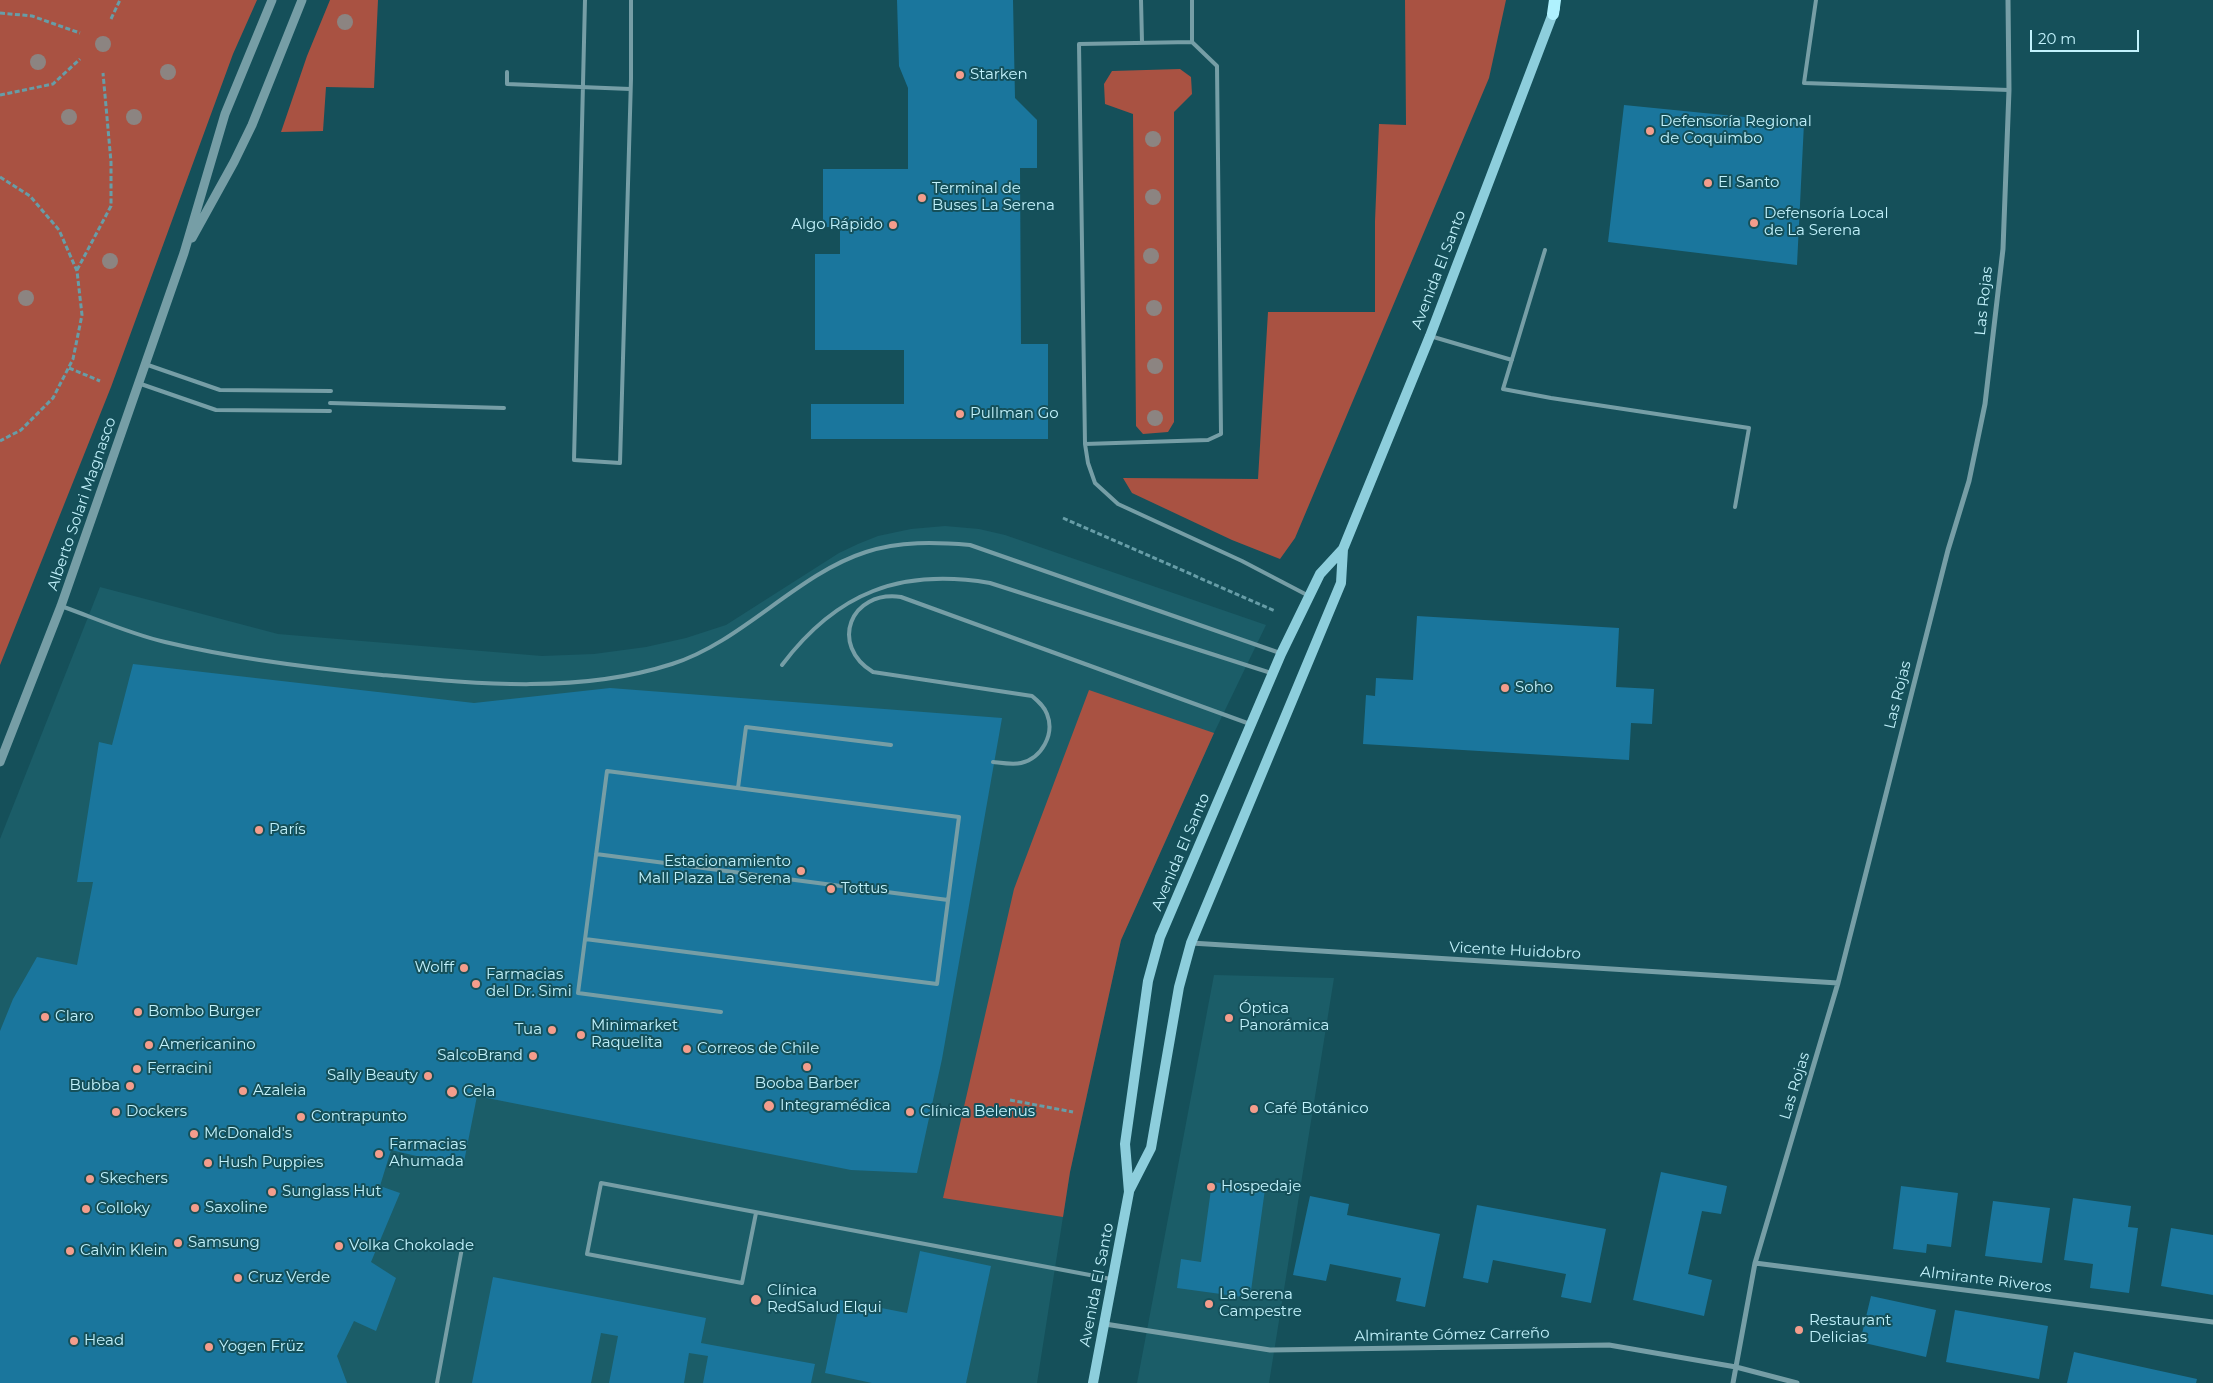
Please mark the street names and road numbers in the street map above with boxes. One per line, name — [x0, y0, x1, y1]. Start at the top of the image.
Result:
street label: Avenida El Santo — [1408, 208, 1470, 332]
street label: Las Rojas — [1971, 266, 1997, 336]
street label: Alberto Solari Magnasco — [44, 415, 120, 593]
street label: Las Rojas — [1881, 659, 1915, 731]
street label: Avenida El Santo — [1148, 791, 1214, 913]
street label: Vicente Huidobro — [1449, 939, 1581, 963]
street label: Las Rojas — [1776, 1050, 1814, 1122]
street label: Avenida El Santo — [1076, 1221, 1118, 1349]
street label: Almirante Riveros — [1919, 1263, 2053, 1297]
street label: Almirante Gómez Carreño — [1354, 1324, 1550, 1346]

